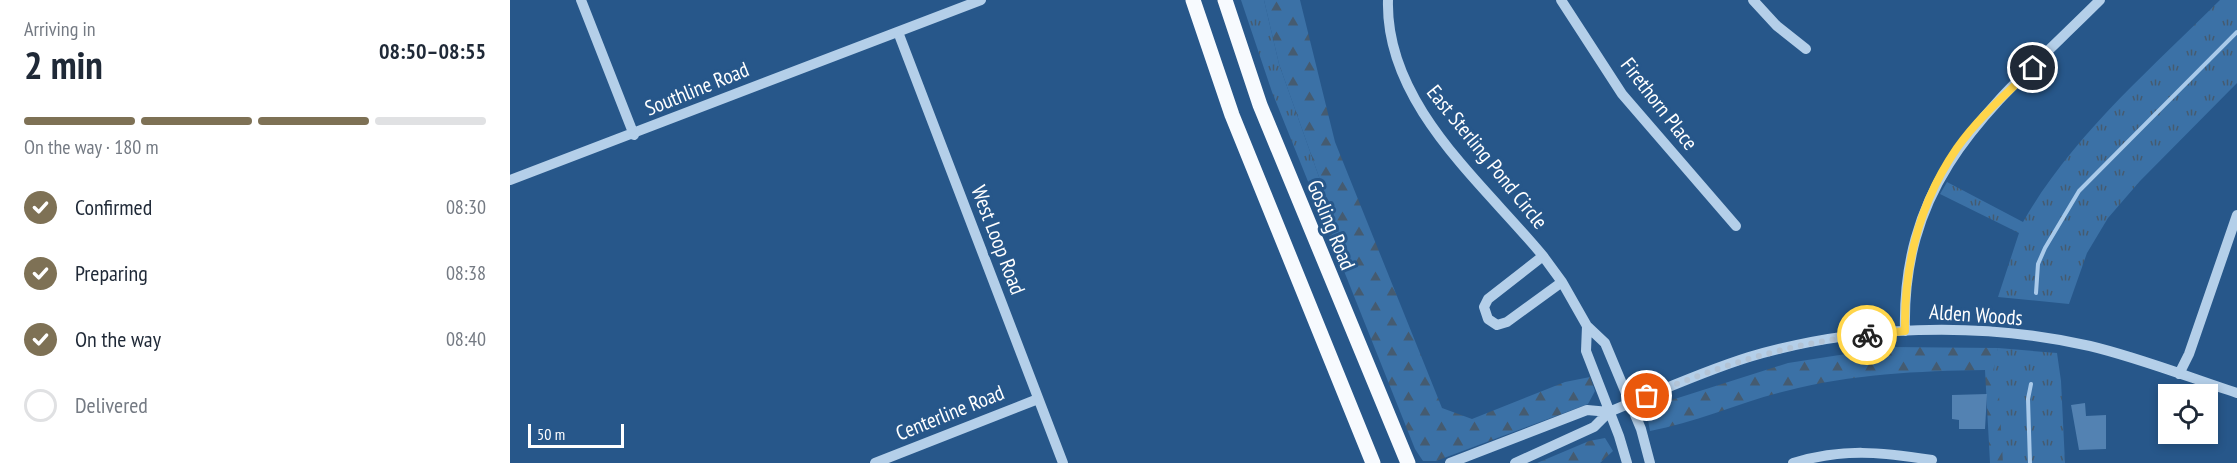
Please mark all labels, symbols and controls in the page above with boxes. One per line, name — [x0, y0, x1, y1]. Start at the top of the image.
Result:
text: Arriving in — [24, 16, 96, 42]
text: 08:50–08:55 — [379, 37, 486, 65]
text: 2 min — [24, 39, 103, 90]
pin — [2007, 42, 2058, 93]
icon: home — [2016, 51, 2049, 84]
street label: Firethorn Place — [1615, 52, 1704, 155]
street label: Southline Road — [641, 55, 753, 122]
street label: East Sterling Pond Circle — [1421, 79, 1554, 234]
text: On the way · 180 m — [24, 134, 159, 160]
street label: Gosling Road — [1301, 176, 1362, 274]
street label: West Loop Road — [965, 181, 1032, 298]
icon: check — [24, 191, 57, 224]
text: Confirmed — [75, 193, 152, 221]
text: 08:30 — [446, 194, 486, 220]
icon: check — [24, 257, 57, 290]
text: Preparing — [75, 259, 148, 287]
text: 08:38 — [446, 260, 486, 286]
street label: Alden Woods — [1928, 298, 2024, 331]
courier — [1837, 305, 1897, 365]
icon: bike — [1851, 319, 1884, 352]
icon: check — [24, 323, 57, 356]
text: On the way — [75, 325, 161, 353]
text: 08:40 — [446, 326, 486, 352]
pin — [1621, 370, 1672, 421]
street label: Centerline Road — [892, 379, 1008, 447]
icon: bag — [1630, 379, 1663, 412]
map controls — [2158, 384, 2218, 444]
button: locate — [2158, 384, 2218, 444]
text: Delivered — [75, 391, 148, 419]
scale bar — [528, 421, 624, 448]
text: 50 m — [537, 424, 565, 444]

